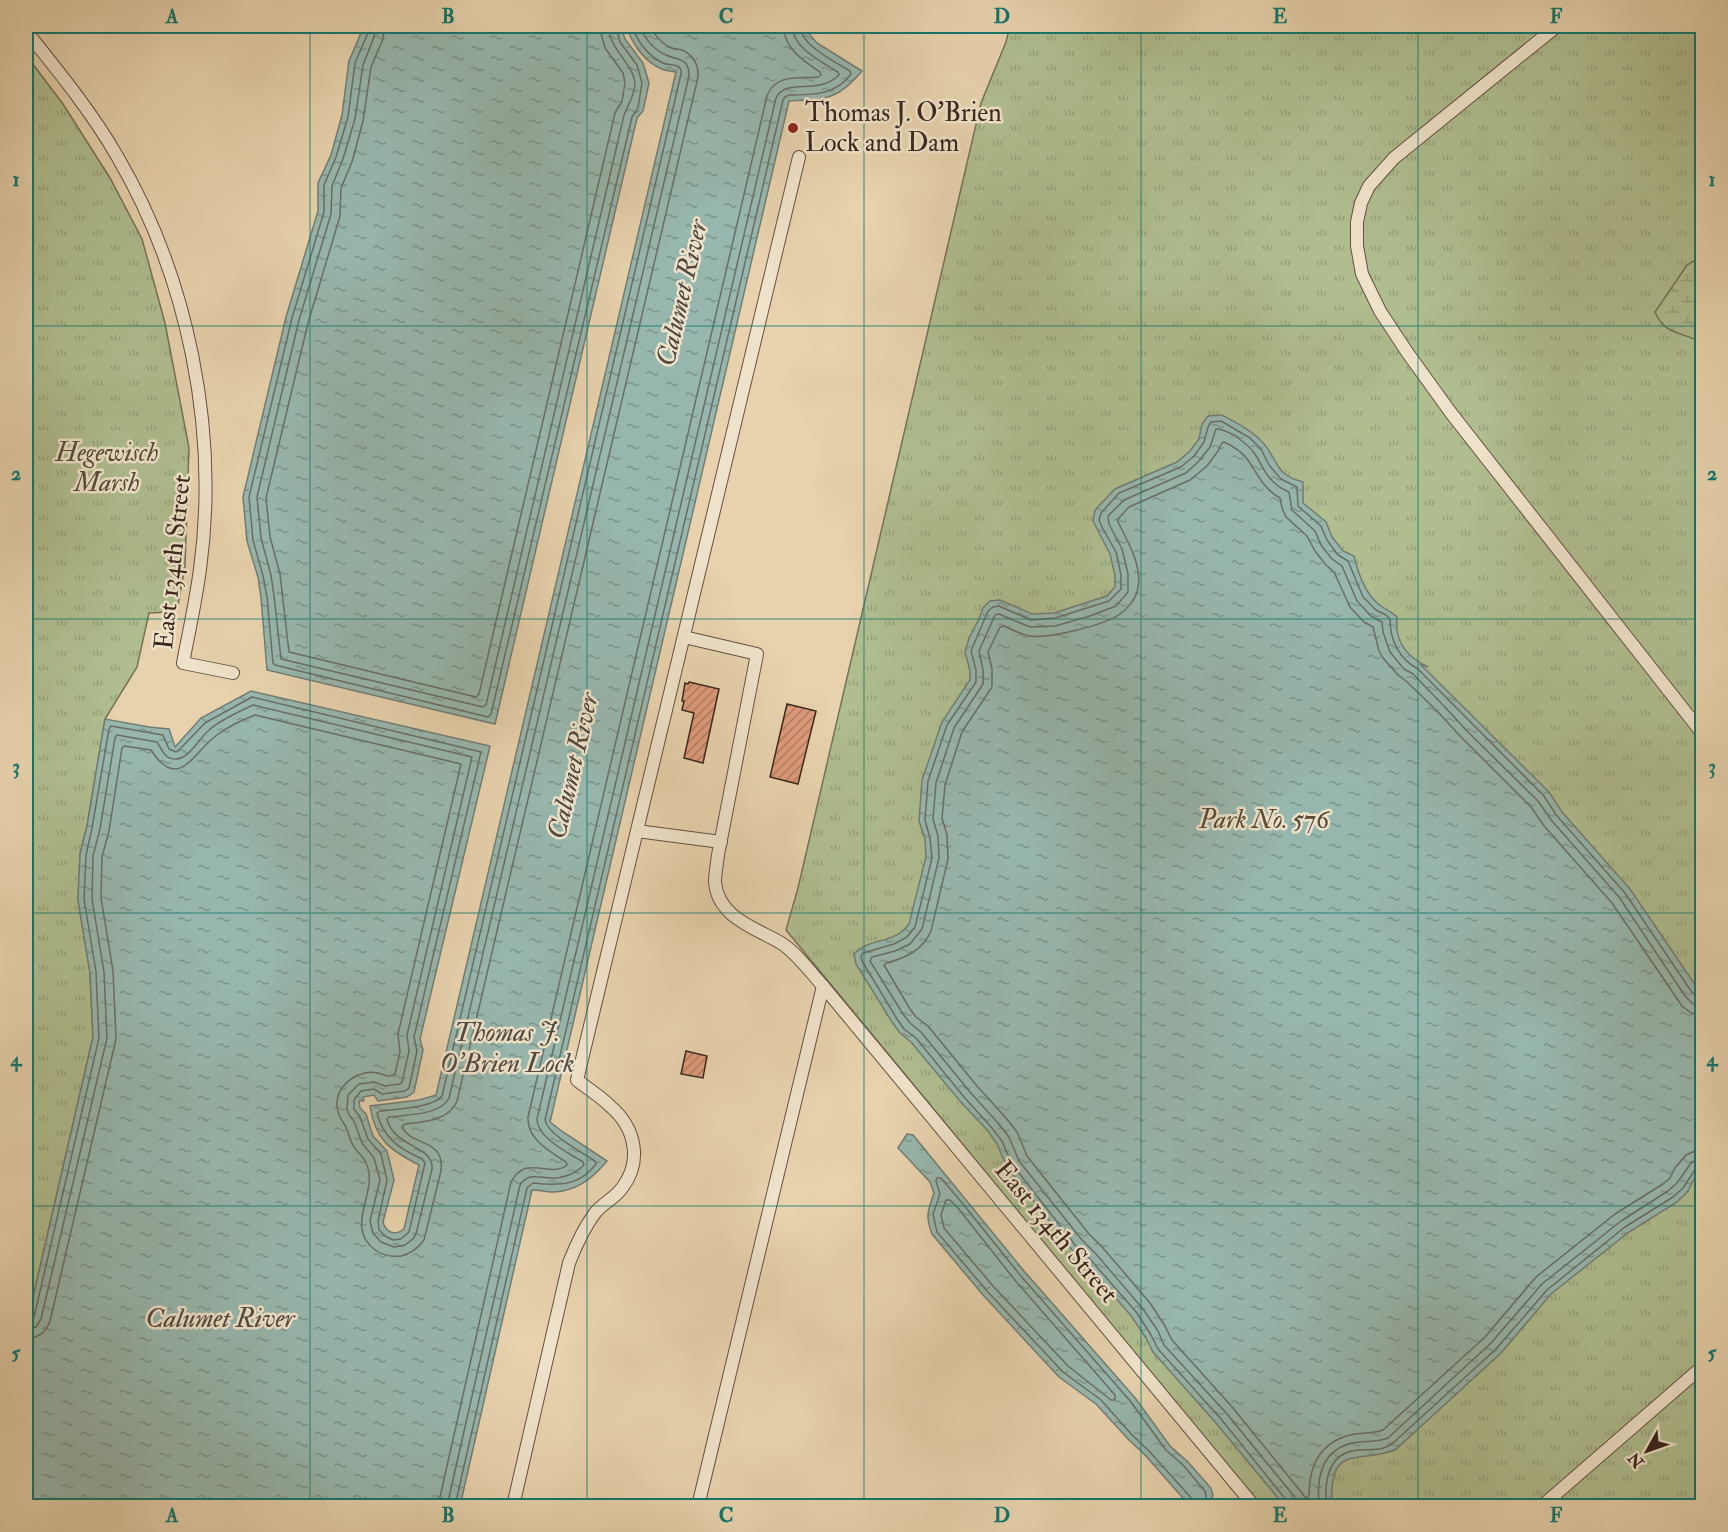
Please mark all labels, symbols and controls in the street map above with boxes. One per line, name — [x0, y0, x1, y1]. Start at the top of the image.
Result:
text: A — [165, 4, 179, 29]
text: B — [441, 4, 455, 29]
text: C — [719, 4, 733, 29]
text: D — [994, 4, 1010, 29]
text: E — [1273, 4, 1288, 29]
text: F — [1550, 4, 1563, 29]
place label: Thomas J. O'Brien Lock and Dam — [805, 97, 1002, 159]
marker: Thomas J. O'Brien Lock and Dam — [786, 121, 800, 135]
text: 1 — [12, 167, 20, 192]
text: 1 — [1708, 167, 1716, 192]
water label: Calumet River — [649, 215, 715, 369]
park label: Hegewisch Marsh — [54, 437, 159, 499]
text: 2 — [11, 461, 21, 486]
text: 2 — [1707, 461, 1717, 486]
street label: East 134th Street — [148, 473, 198, 651]
water label: Calumet River — [540, 688, 606, 842]
text: 3 — [12, 754, 20, 779]
text: 3 — [1708, 754, 1716, 779]
park label: Park No. 576 — [1198, 804, 1331, 836]
water label: Thomas J. O'Brien Lock — [440, 1016, 574, 1080]
text: 4 — [10, 1047, 23, 1072]
text: 4 — [1706, 1047, 1719, 1072]
street label: East 134th Street — [987, 1154, 1125, 1310]
water label: Calumet River — [145, 1302, 297, 1335]
text: 5 — [12, 1340, 22, 1365]
text: 5 — [1708, 1340, 1718, 1365]
north arrow — [1617, 1421, 1677, 1481]
text: N — [1624, 1448, 1649, 1473]
text: A — [165, 1503, 179, 1528]
text: B — [441, 1503, 455, 1528]
text: C — [719, 1503, 733, 1528]
text: D — [994, 1503, 1010, 1528]
text: E — [1273, 1503, 1288, 1528]
text: F — [1550, 1503, 1563, 1528]

